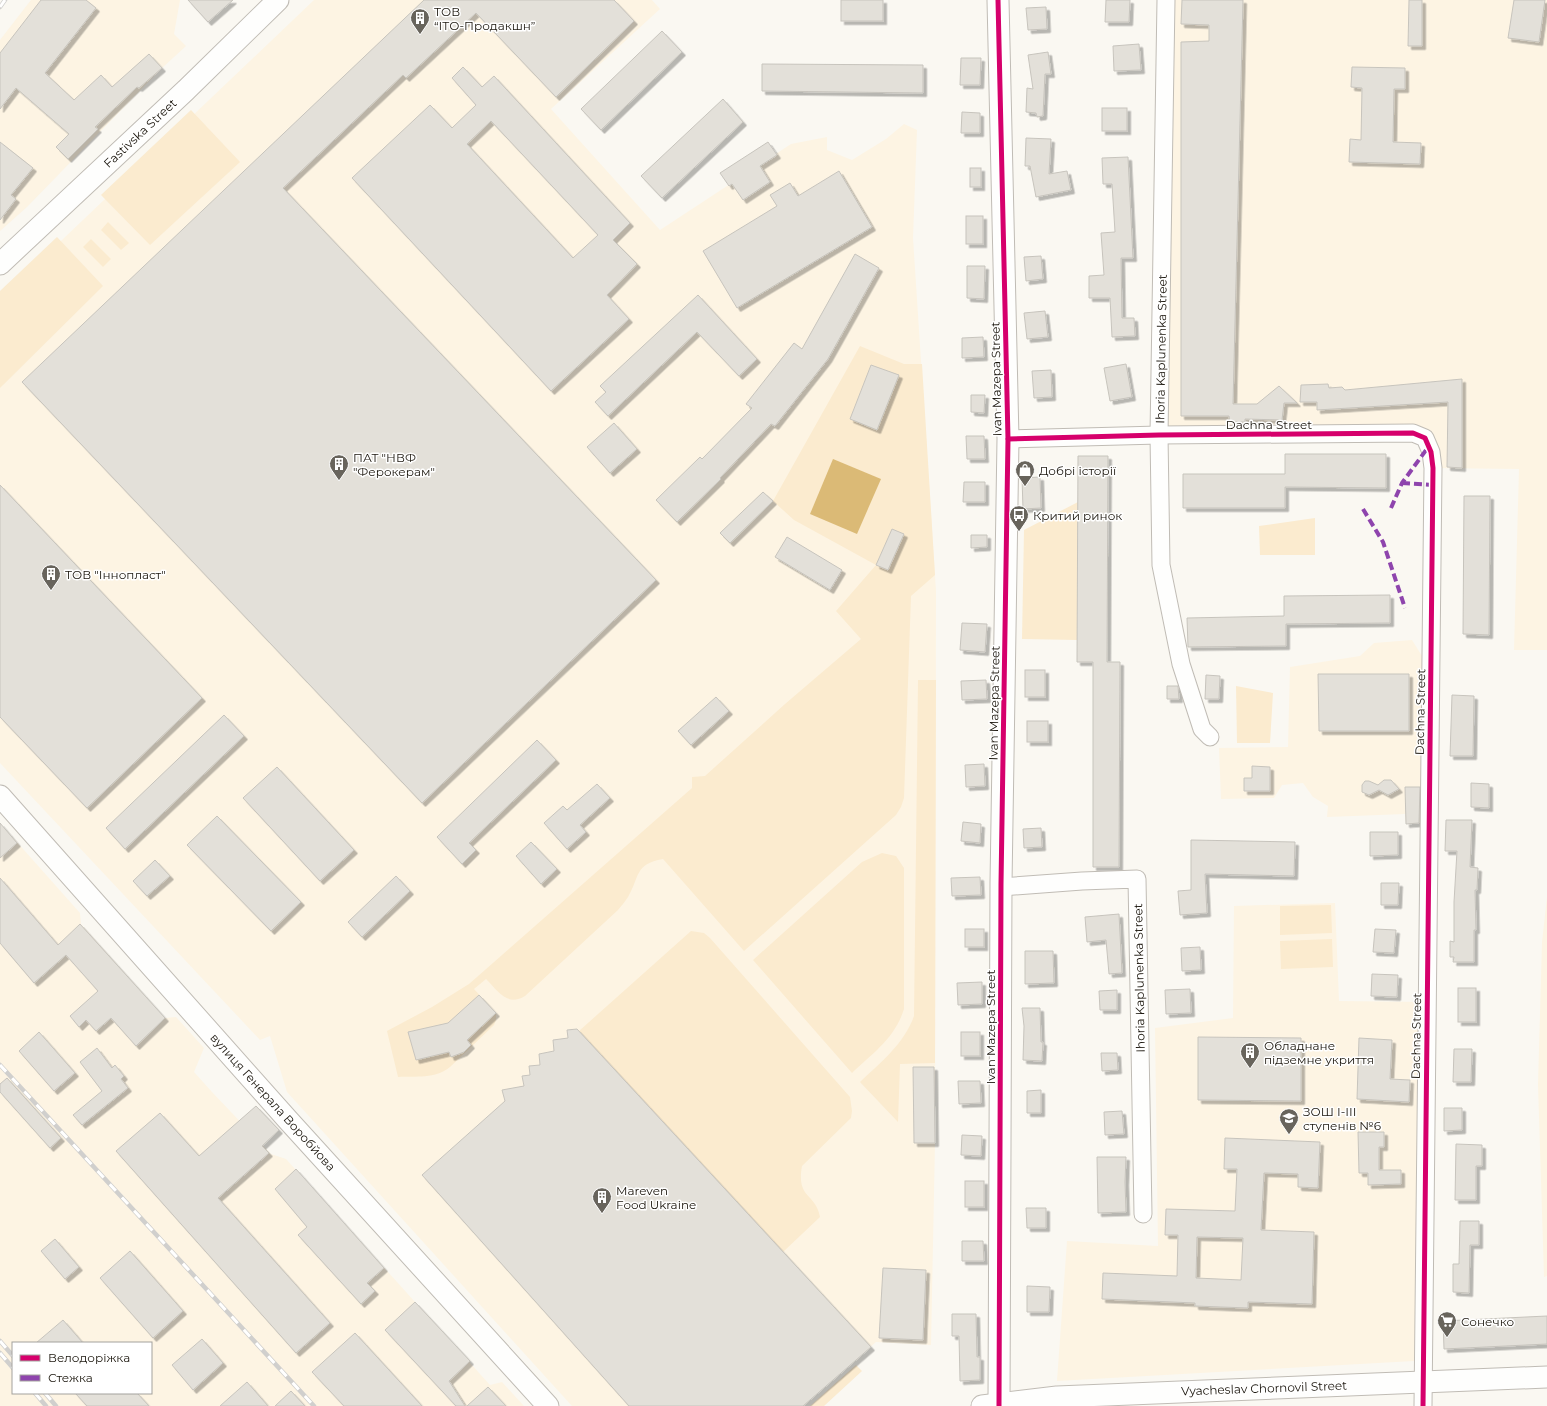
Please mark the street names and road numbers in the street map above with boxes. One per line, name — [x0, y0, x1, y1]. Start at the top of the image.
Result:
street label: Fastivska Street — [100, 95, 180, 171]
street label: Ihoria Kaplunenka Street — [1152, 274, 1170, 424]
street label: Ivan Mazepa Street — [987, 321, 1004, 436]
street label: Dachna Street — [1226, 417, 1312, 432]
street label: Ivan Mazepa Street — [986, 645, 1003, 760]
street label: Dachna Street — [1412, 669, 1428, 755]
street label: Ihoria Kaplunenka Street — [1130, 903, 1148, 1053]
street label: Ivan Mazepa Street — [983, 970, 998, 1084]
street label: Dachna Street — [1408, 993, 1424, 1079]
street label: вулиця Генерала Воробйова — [207, 1030, 339, 1174]
street label: Vyacheslav Chornovil Street — [1181, 1378, 1347, 1398]

